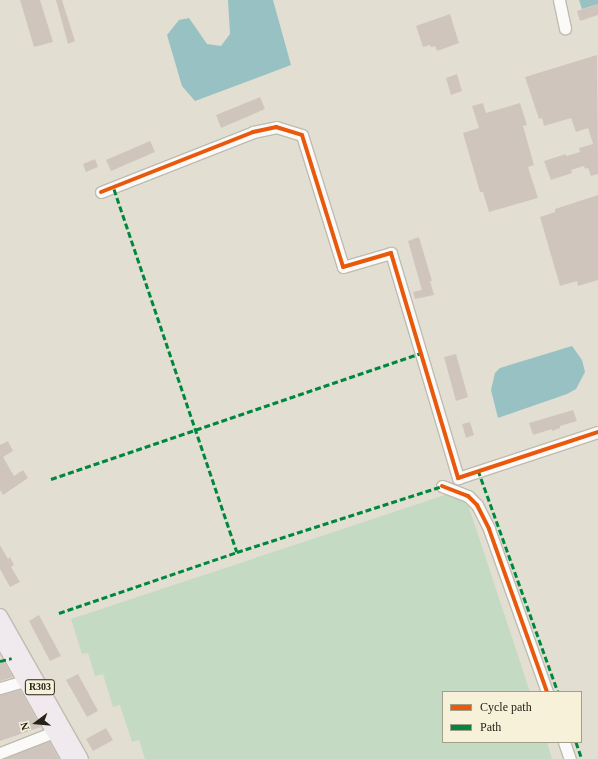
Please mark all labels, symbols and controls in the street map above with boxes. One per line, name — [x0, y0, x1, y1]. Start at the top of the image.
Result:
road number: R303 — [23, 679, 57, 695]
legend — [442, 691, 582, 743]
text: Cycle path — [480, 700, 532, 714]
north arrow — [16, 703, 56, 743]
text: Path — [480, 720, 501, 734]
text: N — [18, 721, 31, 732]

